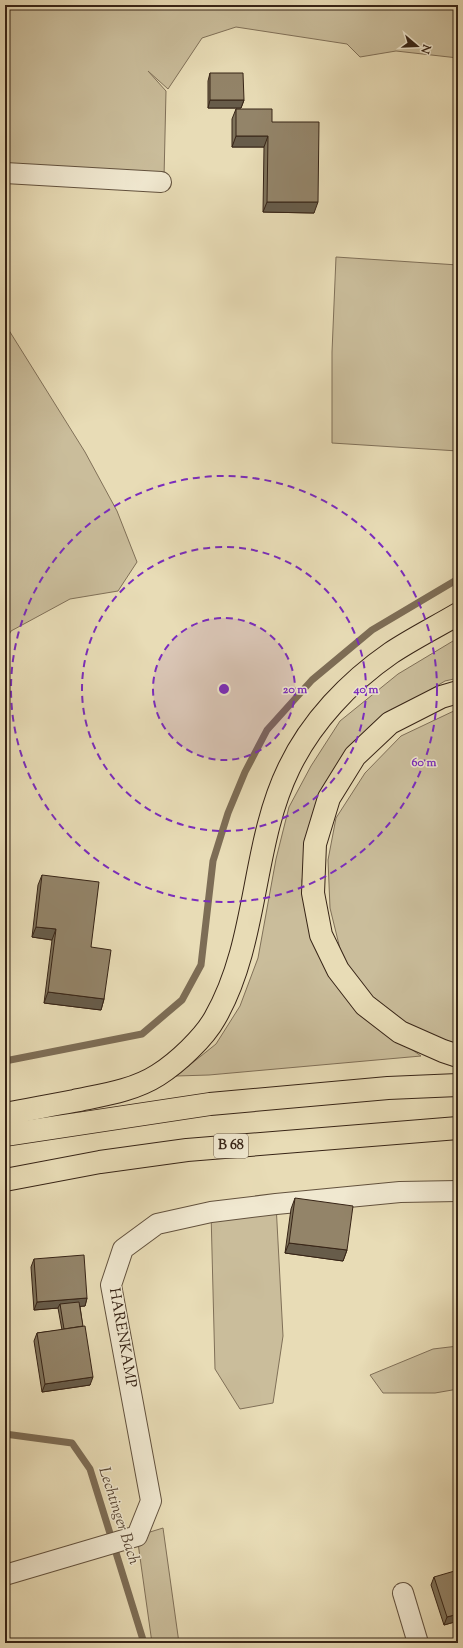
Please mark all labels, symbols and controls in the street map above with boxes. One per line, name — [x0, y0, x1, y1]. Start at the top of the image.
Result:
north arrow — [397, 26, 437, 66]
text: N — [416, 41, 435, 56]
text: 20 m — [283, 681, 307, 699]
text: 40 m — [353, 681, 378, 699]
centre of rings — [217, 682, 231, 696]
text: 60 m — [412, 754, 436, 772]
road number: B 68 — [214, 1134, 248, 1158]
street label: HARENKAMP — [103, 1286, 141, 1390]
water label: Lechtinger Bach — [91, 1464, 145, 1568]

